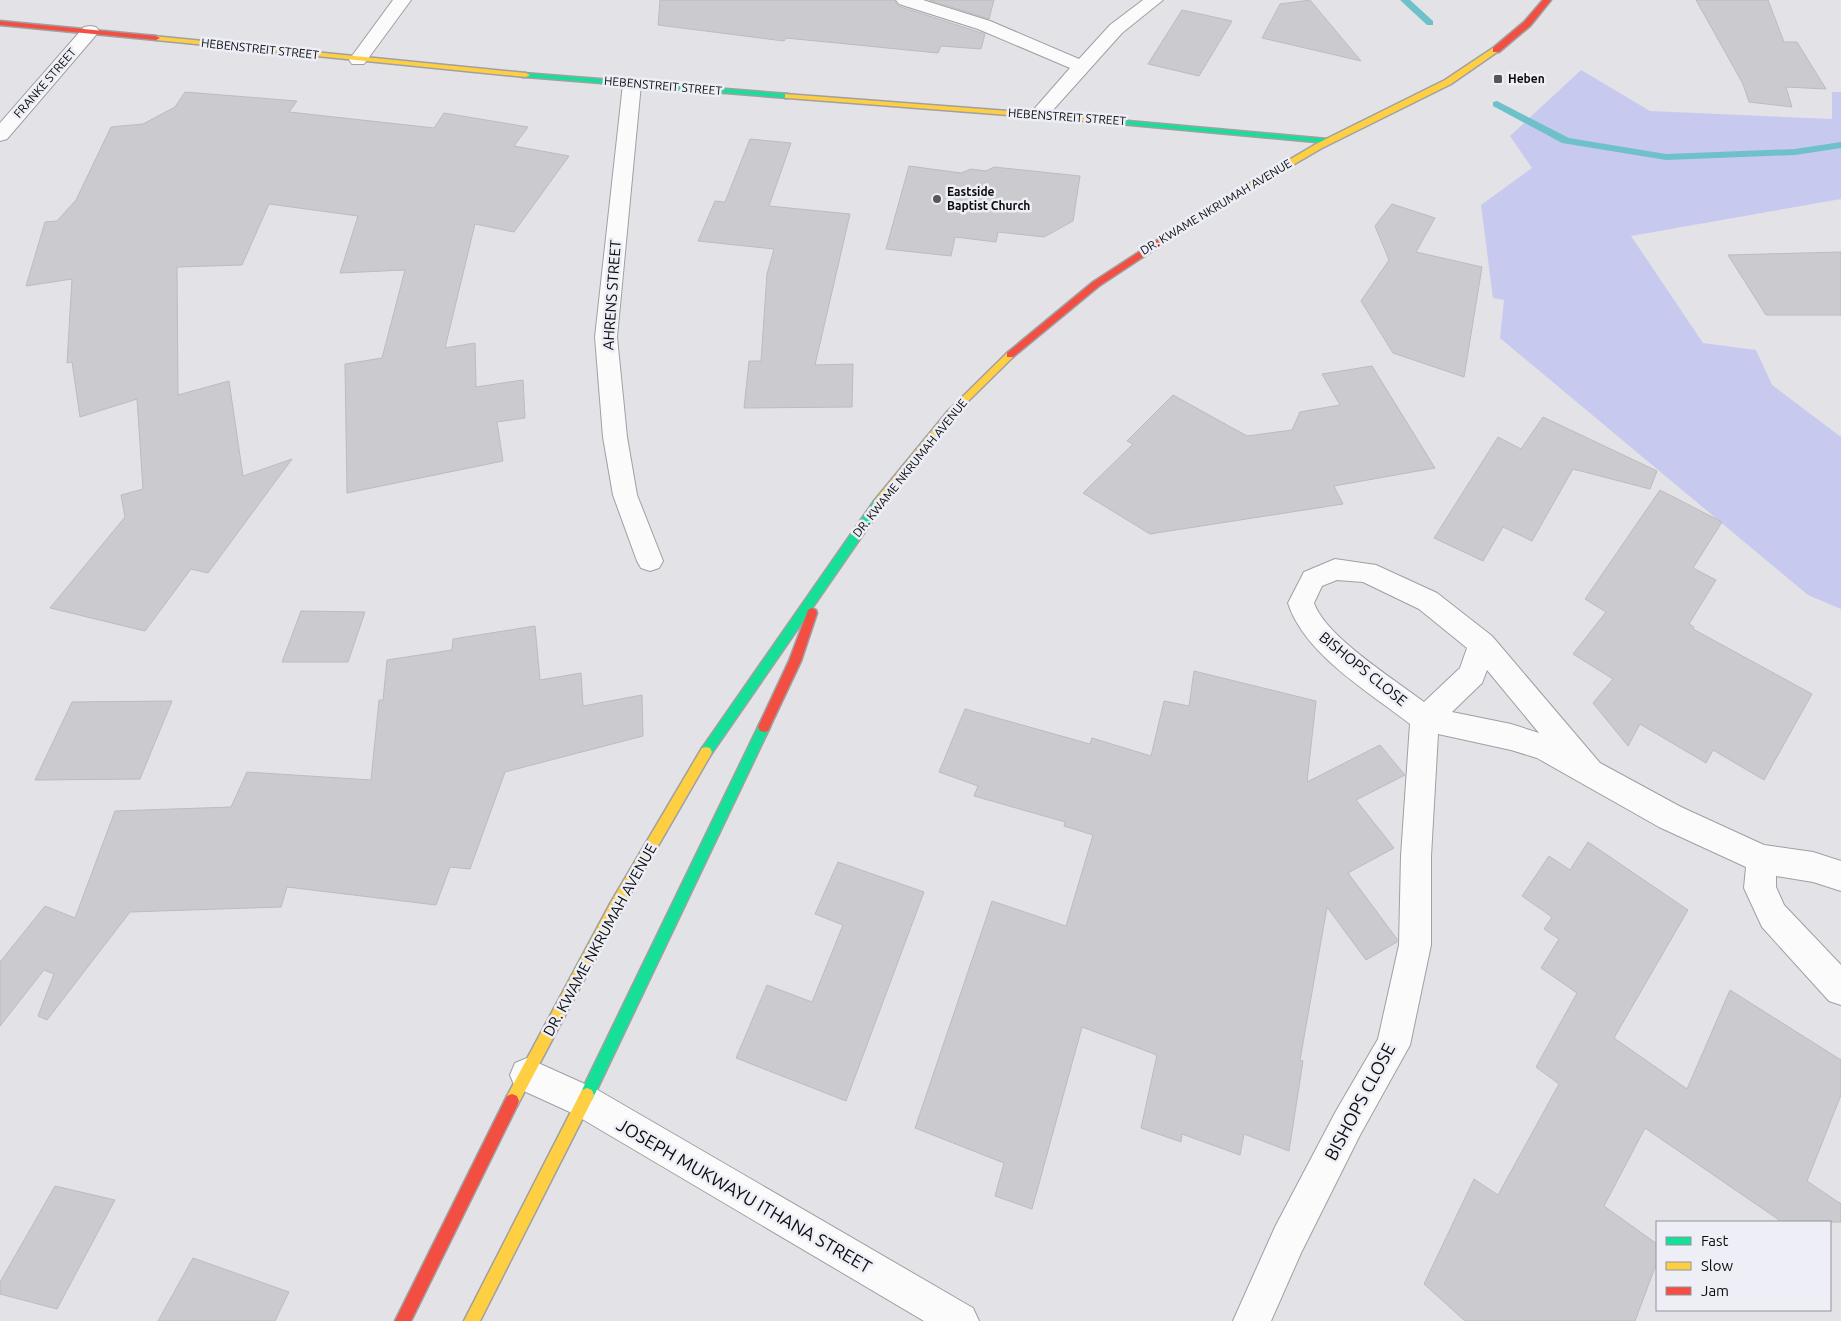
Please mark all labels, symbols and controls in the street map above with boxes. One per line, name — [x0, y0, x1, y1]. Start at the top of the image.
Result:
street label: HEBENSTREIT STREET — [201, 36, 320, 61]
street label: FRANKE STREET — [11, 45, 79, 120]
place label: Heben — [1508, 72, 1545, 85]
marker: Heben — [1492, 73, 1504, 85]
street label: HEBENSTREIT STREET — [604, 74, 723, 97]
street label: HEBENSTREIT STREET — [1008, 106, 1127, 127]
street label: DR. KWAME NKRUMAH AVENUE — [1138, 156, 1294, 257]
place label: Eastside Baptist Church — [947, 185, 1030, 212]
marker: Eastside Baptist Church — [931, 193, 943, 205]
street label: AHRENS STREET — [599, 239, 624, 351]
street label: DR. KWAME NKRUMAH AVENUE — [850, 396, 970, 539]
street label: BISHOPS CLOSE — [1316, 628, 1411, 709]
street label: DR. KWAME NKRUMAH AVENUE — [539, 841, 660, 1039]
street label: BISHOPS CLOSE — [1320, 1040, 1398, 1163]
street label: JOSEPH MUKWAYU ITHANA STREET — [614, 1114, 875, 1277]
legend — [1656, 1221, 1831, 1311]
text: Fast — [1701, 1232, 1729, 1249]
text: Slow — [1701, 1257, 1734, 1274]
text: Jam — [1701, 1282, 1729, 1299]

